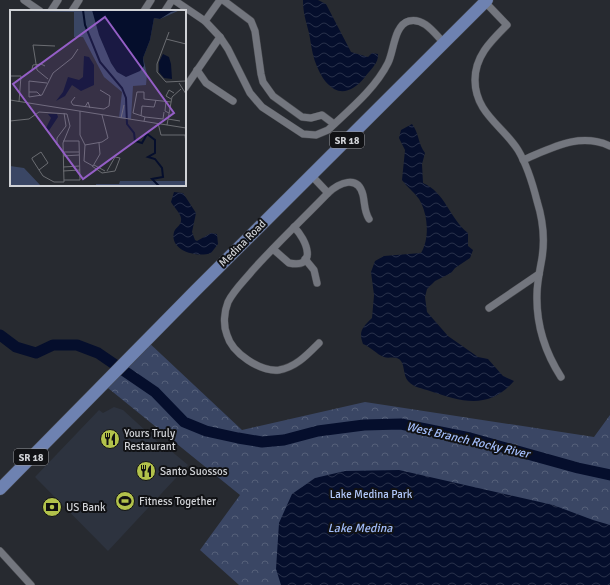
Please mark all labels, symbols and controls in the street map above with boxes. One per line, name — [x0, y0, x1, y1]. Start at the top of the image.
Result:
inset map — [10, 10, 186, 186]
road number: SR 18 — [330, 132, 364, 148]
street label: Medina Road — [216, 217, 269, 269]
water label: West Branch Rocky River — [405, 419, 532, 462]
place label: Yours Truly Restaurant — [124, 427, 176, 453]
restaurant icon: Yours Truly Restaurant — [99, 428, 121, 450]
road number: SR 18 — [14, 449, 48, 465]
restaurant icon: Santo Suossos — [135, 460, 157, 482]
place label: Santo Suossos — [160, 465, 228, 478]
park label: Lake Medina Park — [330, 488, 413, 501]
sports icon: Fitness Together — [114, 490, 136, 512]
place label: Fitness Together — [139, 495, 216, 508]
bank icon: US Bank — [41, 496, 63, 518]
place label: US Bank — [66, 501, 106, 514]
water label: Lake Medina — [328, 521, 393, 536]

